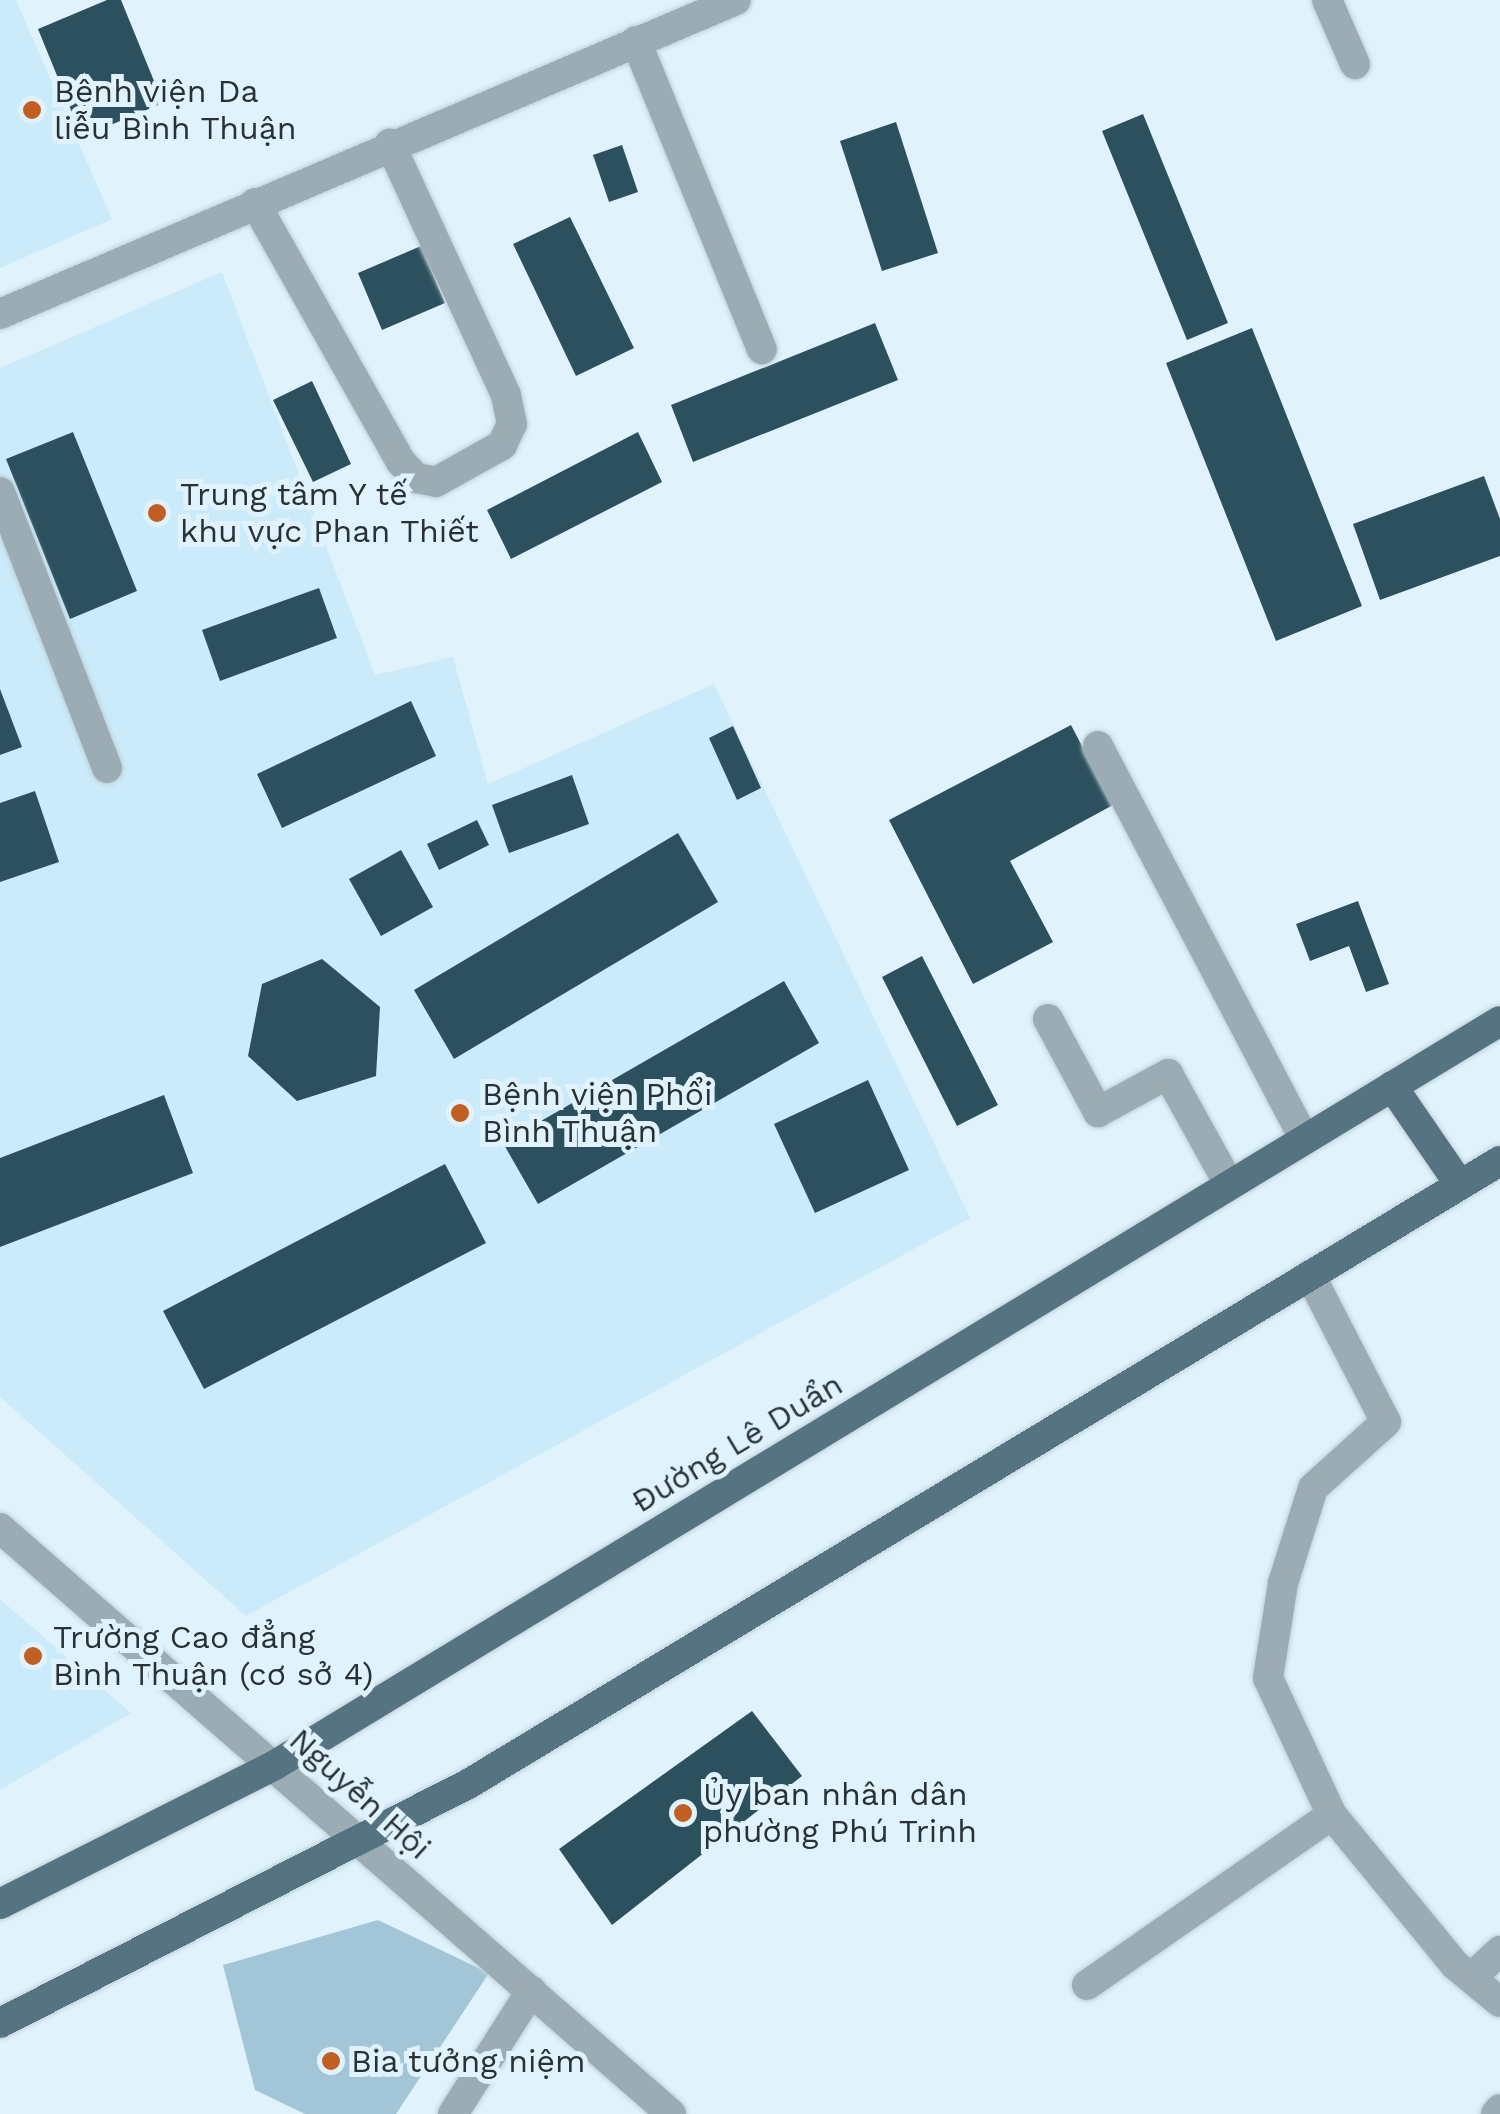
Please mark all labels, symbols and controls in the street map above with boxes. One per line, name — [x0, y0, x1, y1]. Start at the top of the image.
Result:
place label: Bệnh viện Da liễu Bình Thuận — [54, 73, 298, 148]
marker: Bệnh viện Da liễu Bình Thuận — [19, 97, 45, 123]
place label: Trung tâm Y tế khu vực Phan Thiết — [180, 476, 480, 551]
marker: Trung tâm Y tế khu vực Phan Thiết — [144, 500, 170, 526]
place label: Bệnh viện Phổi Bình Thuận — [482, 1076, 713, 1151]
marker: Bệnh viện Phổi Bình Thuận — [447, 1100, 473, 1126]
street label: Đường Lê Duẩn — [625, 1365, 849, 1521]
place label: Trường Cao đẳng Bình Thuận (cơ sở 4) — [53, 1619, 374, 1694]
marker: Trường Cao đẳng Bình Thuận (cơ sở 4) — [22, 1645, 44, 1667]
street label: Nguyễn Hội — [282, 1721, 438, 1867]
place label: Ủy ban nhân dân phường Phú Trinh — [703, 1776, 978, 1851]
marker: Ủy ban nhân dân phường Phú Trinh — [672, 1802, 694, 1824]
place label: Bia tưởng niệm — [351, 2042, 587, 2080]
marker: Bia tưởng niệm — [320, 2050, 342, 2072]

